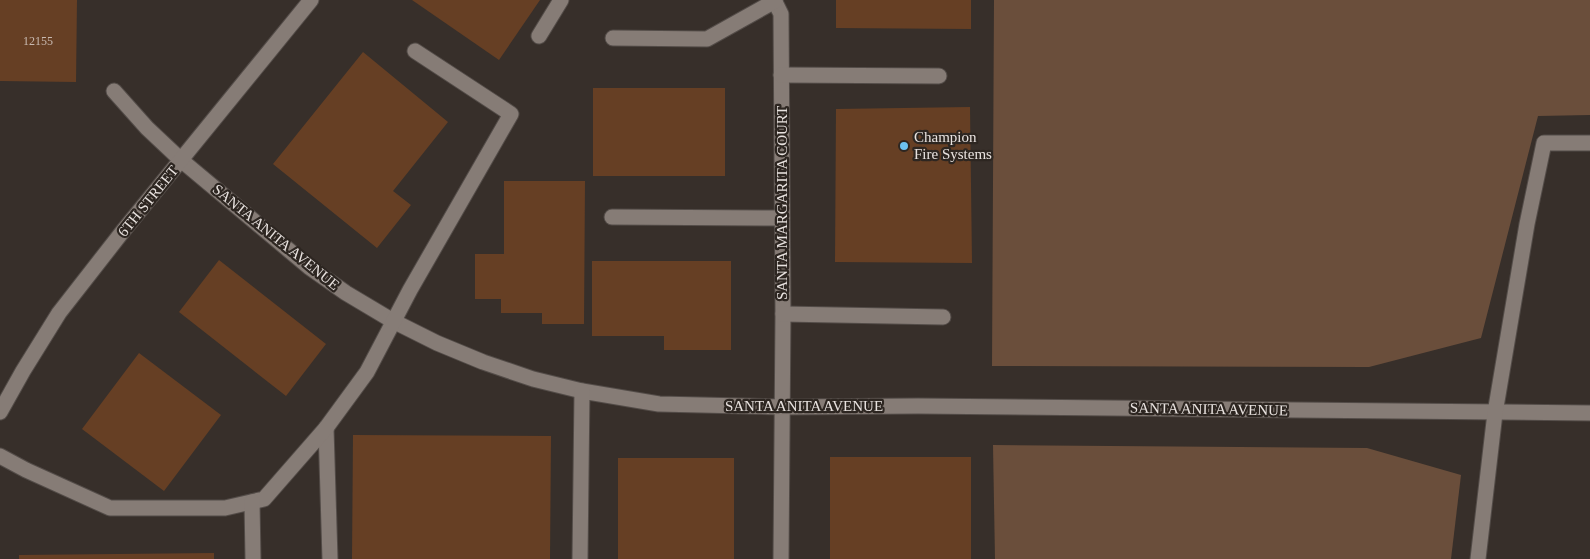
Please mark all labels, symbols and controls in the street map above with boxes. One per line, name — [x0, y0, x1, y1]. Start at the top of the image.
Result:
house number: 12155 — [23, 34, 53, 48]
street label: SANTA MARGARITA COURT — [774, 106, 790, 300]
place label: Champion Fire Systems — [914, 129, 992, 162]
marker: Champion Fire Systems — [898, 140, 910, 152]
street label: 6TH STREET — [115, 162, 181, 240]
street label: SANTA ANITA AVENUE — [210, 181, 342, 293]
street label: SANTA ANITA AVENUE — [725, 398, 883, 414]
street label: SANTA ANITA AVENUE — [1130, 400, 1288, 418]

